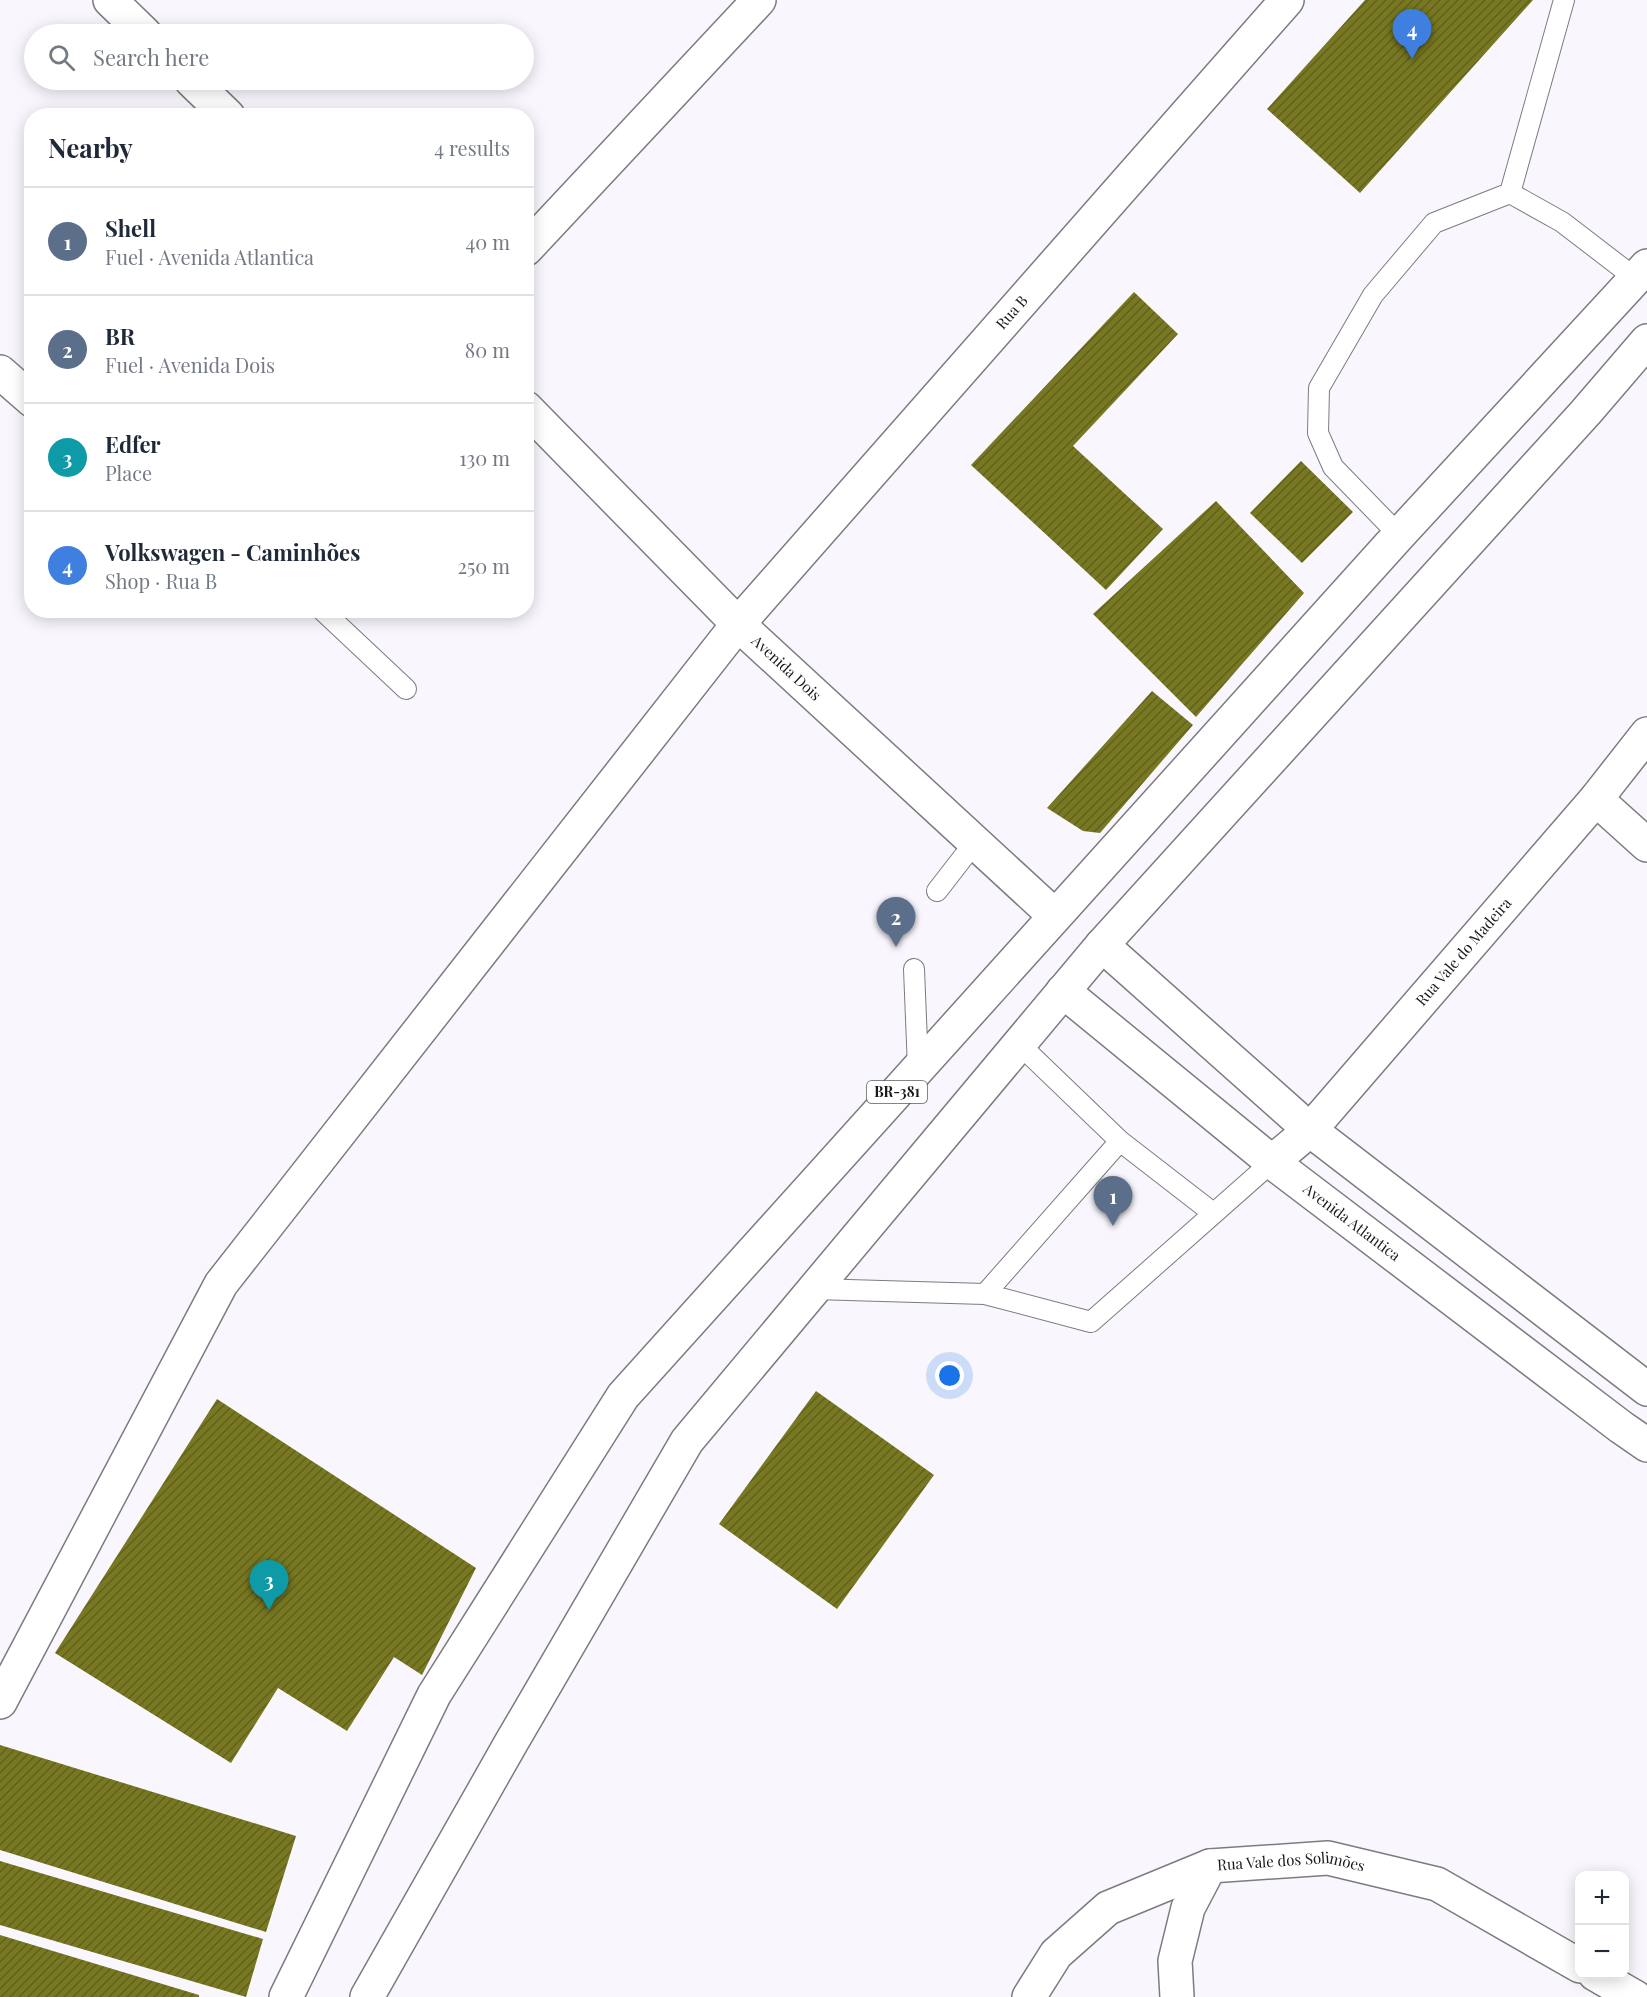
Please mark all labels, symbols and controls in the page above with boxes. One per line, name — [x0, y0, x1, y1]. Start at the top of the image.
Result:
pin: 4 — [1392, 10, 1432, 59]
search box — [24, 24, 534, 90]
icon: search — [45, 41, 78, 74]
text: Search here — [93, 42, 209, 72]
text: Nearby — [48, 130, 133, 165]
text: 4 results — [434, 134, 510, 161]
text: Shell — [105, 213, 156, 243]
text: 1 — [64, 228, 71, 255]
text: 40 m — [465, 228, 510, 255]
text: Fuel · Avenida Atlantica — [105, 243, 314, 270]
street label: Rua B — [991, 291, 1032, 333]
text: BR — [105, 321, 135, 351]
text: 2 — [62, 336, 73, 363]
text: 80 m — [465, 336, 510, 363]
text: Fuel · Avenida Dois — [105, 351, 275, 378]
text: Edfer — [105, 429, 161, 459]
text: 3 — [63, 444, 72, 471]
text: 130 m — [459, 444, 510, 471]
text: Place — [105, 459, 152, 486]
text: Volkswagen - Caminhões — [105, 537, 360, 567]
text: 4 — [62, 552, 73, 579]
text: 250 m — [457, 552, 510, 579]
text: Shop · Rua B — [105, 567, 217, 594]
street label: Avenida Dois — [747, 630, 826, 705]
street label: Rua Vale do Madeira — [1411, 893, 1516, 1009]
pin: 2 — [876, 898, 916, 947]
road number: BR-381 — [867, 1081, 927, 1103]
pin: 1 — [1094, 1176, 1132, 1226]
street label: Avenida Atlantica — [1299, 1178, 1405, 1265]
your location — [935, 1361, 964, 1390]
pin: 3 — [250, 1560, 288, 1610]
street label: Rua Vale dos Solimões — [1216, 1847, 1367, 1875]
map controls — [1575, 1871, 1629, 1979]
button: + — [1575, 1871, 1629, 1925]
button: − — [1575, 1925, 1629, 1979]

